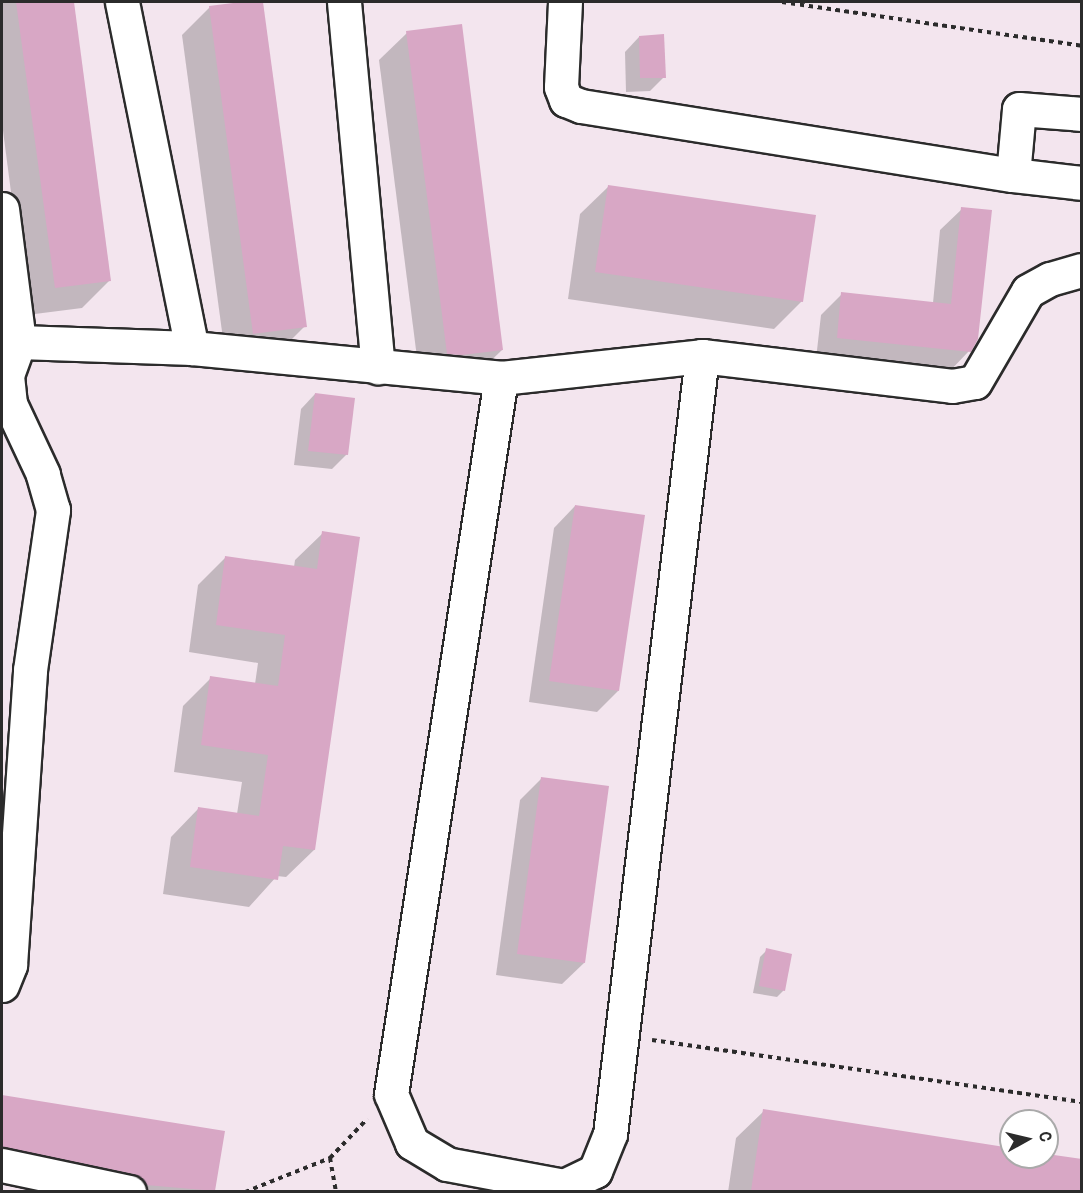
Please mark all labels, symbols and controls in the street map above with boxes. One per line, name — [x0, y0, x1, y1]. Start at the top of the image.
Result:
north arrow — [999, 1109, 1059, 1169]
text: С — [1034, 1130, 1055, 1143]

